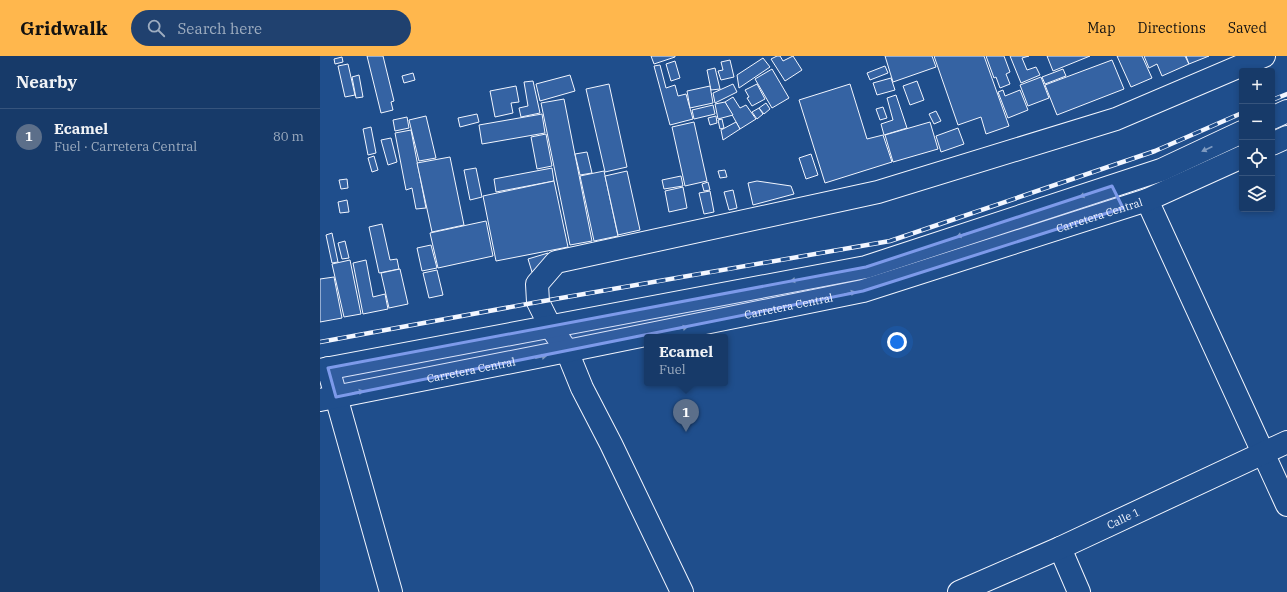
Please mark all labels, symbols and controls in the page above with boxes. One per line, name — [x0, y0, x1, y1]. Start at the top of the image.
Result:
search box — [131, 10, 411, 46]
text: Gridwalk — [20, 16, 107, 40]
icon: search — [145, 17, 167, 39]
text: Search here — [177, 19, 262, 38]
text: Map — [1087, 19, 1116, 37]
text: Directions — [1138, 19, 1206, 37]
text: Saved — [1228, 19, 1267, 37]
map controls — [1239, 68, 1275, 212]
button: + — [1239, 68, 1275, 104]
text: Nearby — [16, 71, 77, 93]
button: − — [1239, 104, 1275, 140]
text: Ecamel — [54, 119, 108, 138]
text: 1 — [25, 128, 33, 145]
text: 80 m — [273, 128, 304, 145]
text: Fuel · Carretera Central — [54, 138, 197, 155]
button: locate — [1239, 140, 1275, 176]
one-way arrow — [1201, 146, 1212, 152]
button: layers — [1239, 176, 1275, 212]
one-way arrow — [1079, 192, 1091, 198]
street label: Carretera Central — [1054, 195, 1144, 236]
one-way arrow — [955, 232, 967, 238]
one-way arrow — [790, 277, 802, 283]
street label: Carretera Central — [743, 290, 834, 322]
one-way arrow — [844, 290, 857, 296]
one-way arrow — [676, 325, 688, 331]
your location — [887, 332, 907, 352]
popup — [644, 334, 728, 386]
text: Ecamel — [659, 342, 713, 361]
one-way arrow — [535, 353, 547, 359]
street label: Carretera Central — [426, 354, 517, 386]
text: Fuel — [659, 361, 686, 378]
one-way arrow — [352, 389, 364, 395]
pin: 1 — [673, 399, 699, 432]
street label: Calle 1 — [1105, 505, 1142, 532]

